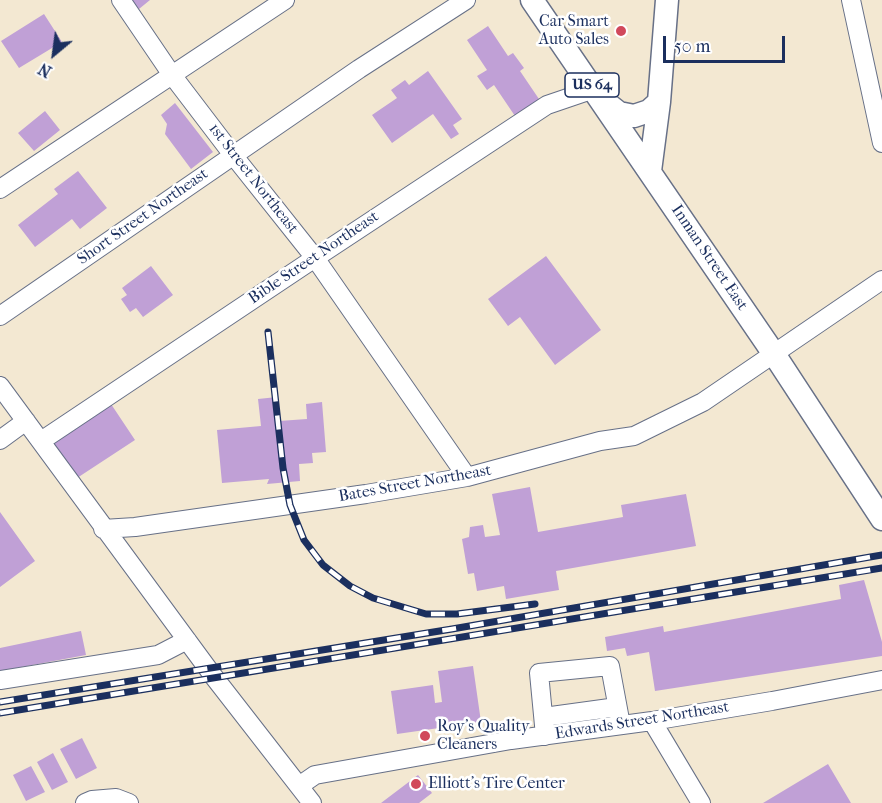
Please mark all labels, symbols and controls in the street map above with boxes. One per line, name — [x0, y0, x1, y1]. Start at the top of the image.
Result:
place label: Car Smart Auto Sales — [539, 12, 609, 50]
north arrow — [24, 24, 84, 84]
marker: Car Smart Auto Sales — [614, 24, 628, 38]
scale bar — [666, 24, 788, 62]
text: 50 m — [674, 36, 710, 57]
text: N — [35, 59, 55, 81]
road number: US 64 — [565, 73, 619, 97]
street label: 1st Street Northeast — [204, 120, 302, 238]
street label: Short Street Northeast — [74, 165, 212, 269]
street label: Inman Street East — [667, 201, 751, 315]
street label: Bible Street Northeast — [245, 207, 383, 309]
street label: Bates Street Northeast — [337, 461, 493, 507]
street label: Edwards Street Northeast — [554, 698, 730, 744]
place label: Roy's Quality Cleaners — [437, 717, 530, 755]
marker: Roy's Quality Cleaners — [418, 729, 432, 743]
place label: Elliott's Tire Center — [428, 774, 565, 794]
marker: Elliott's Tire Center — [409, 777, 423, 791]

